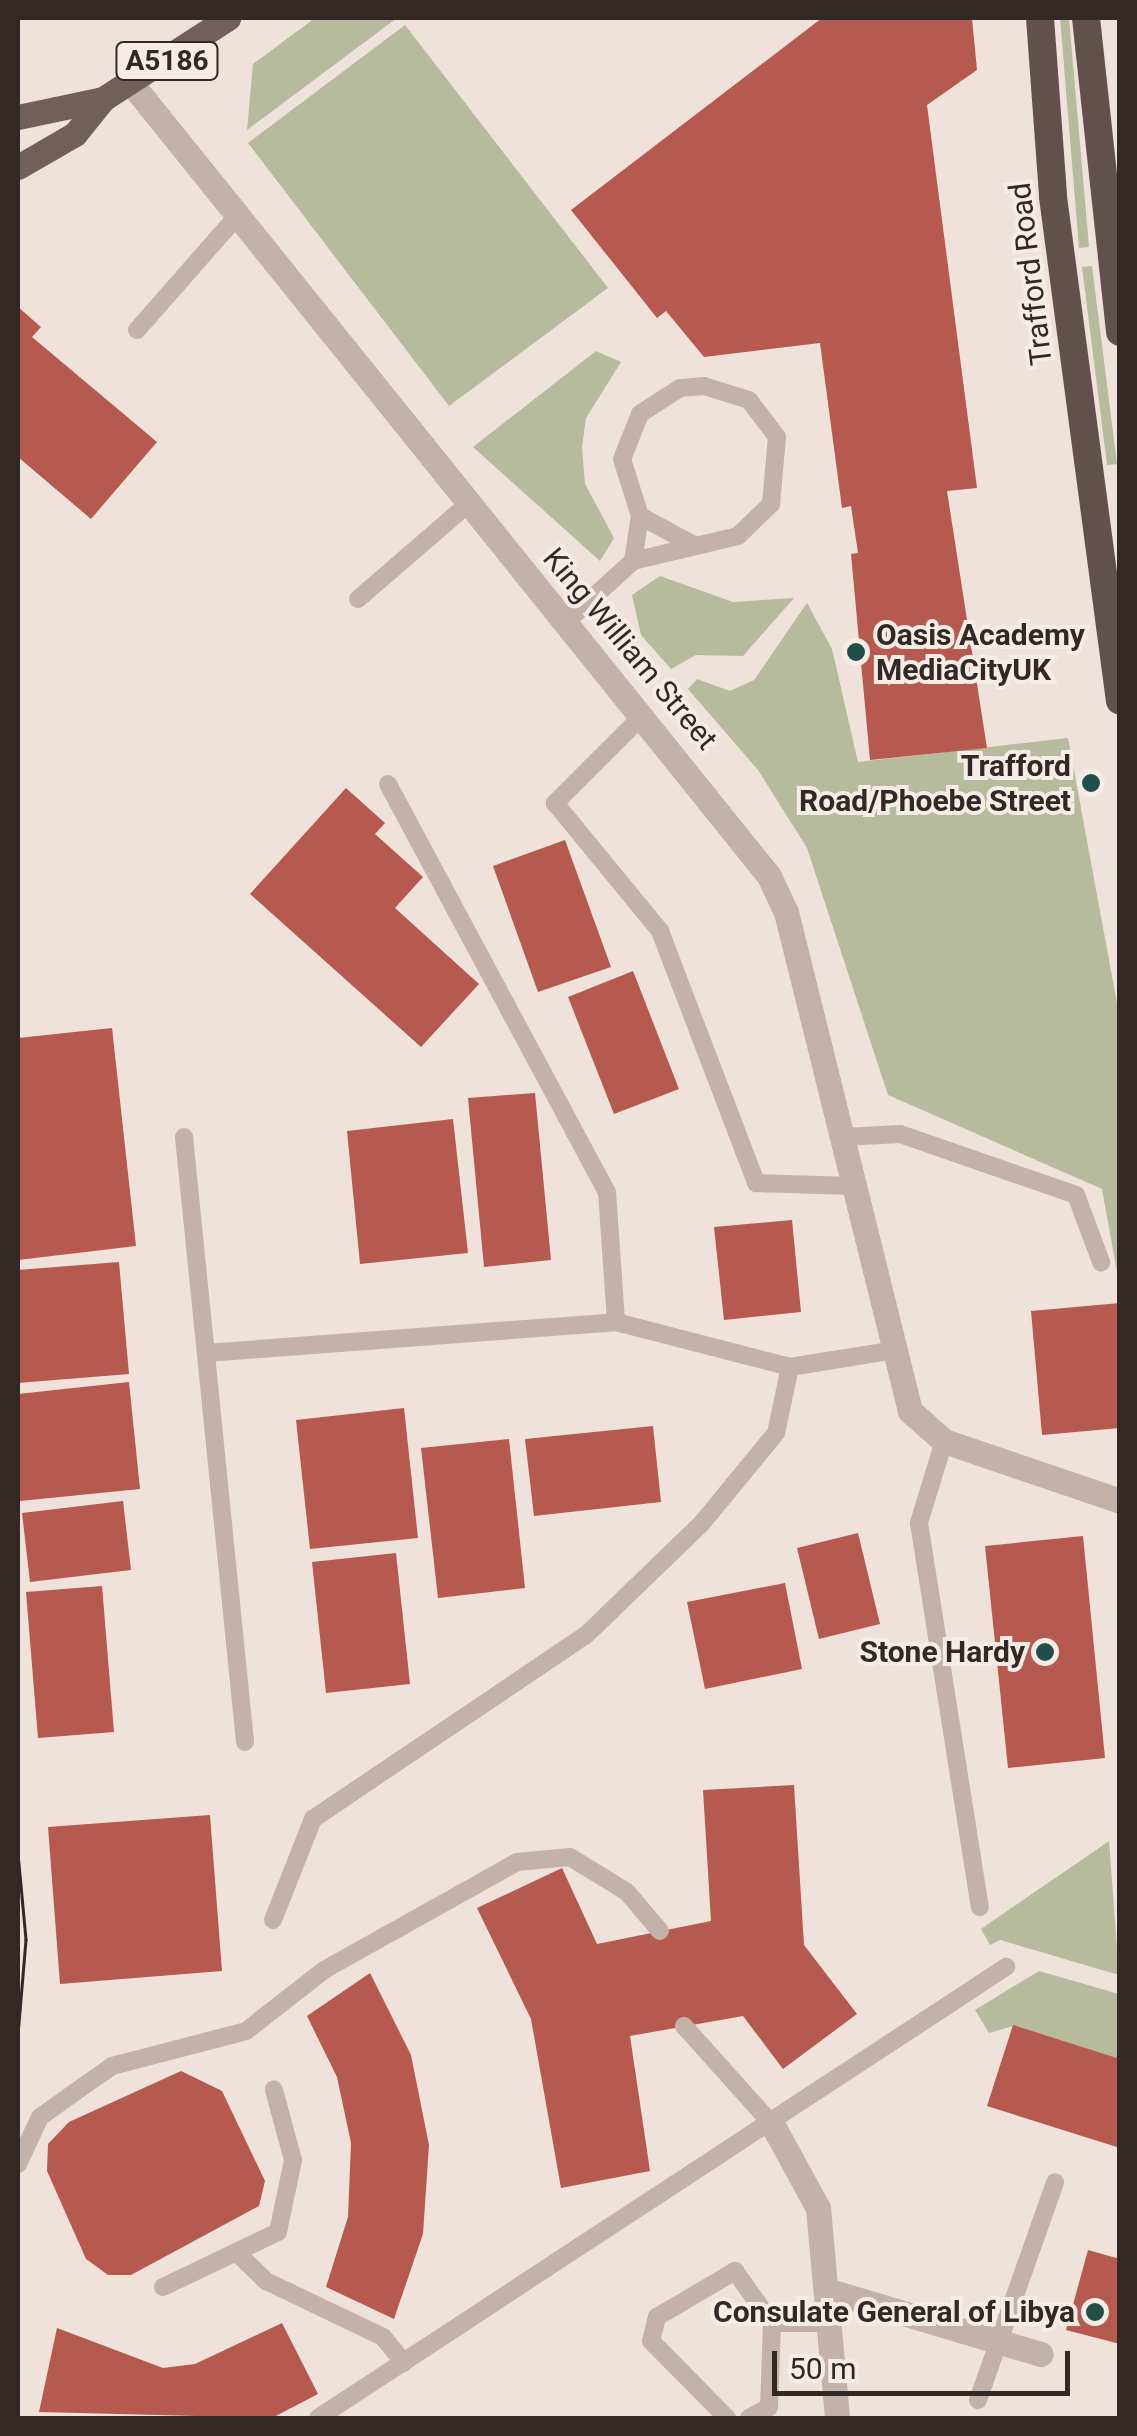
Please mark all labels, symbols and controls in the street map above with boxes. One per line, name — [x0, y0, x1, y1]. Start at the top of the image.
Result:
road number: A5186 — [114, 38, 220, 84]
street label: Trafford Road — [1002, 181, 1060, 367]
street label: King William Street — [535, 541, 725, 757]
place label: Oasis Academy MediaCityUK — [876, 617, 1085, 688]
marker: Oasis Academy MediaCityUK — [845, 641, 867, 663]
place label: Trafford Road/Phoebe Street — [799, 748, 1071, 818]
marker: Trafford Road/Phoebe Street — [1080, 772, 1102, 794]
place label: Stone Hardy — [859, 1634, 1025, 1670]
marker: Stone Hardy — [1034, 1641, 1056, 1663]
place label: Consulate General of Libya — [713, 2294, 1075, 2330]
marker: Consulate General of Libya — [1084, 2301, 1106, 2323]
scale bar — [777, 2331, 1074, 2393]
text: 50 m — [789, 2351, 856, 2386]

